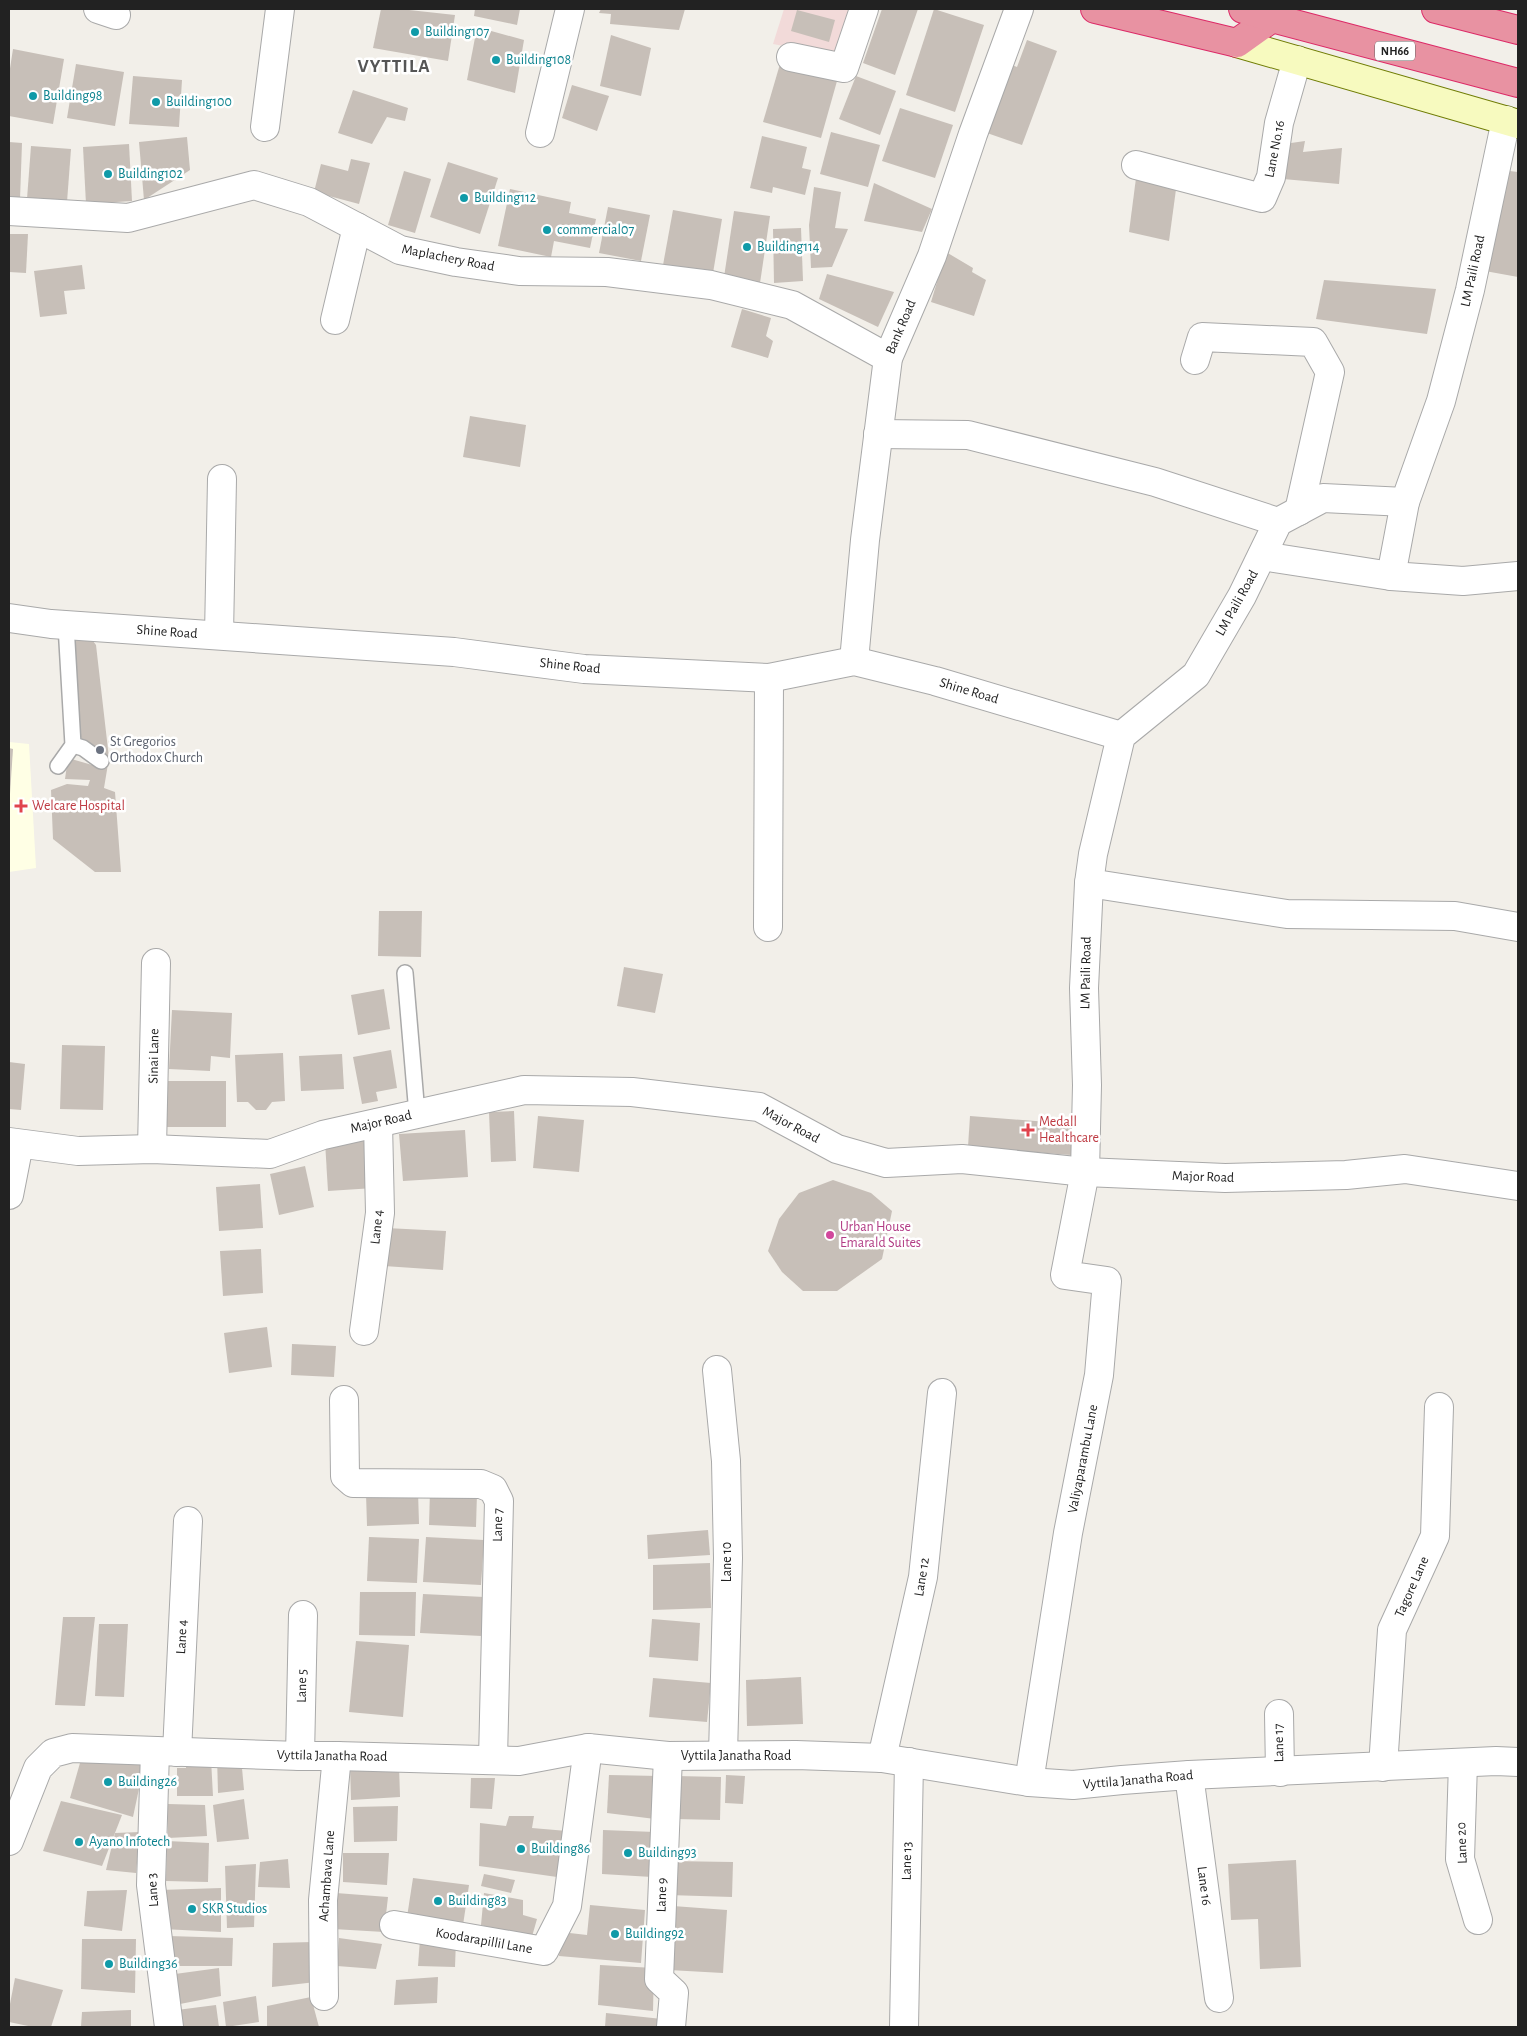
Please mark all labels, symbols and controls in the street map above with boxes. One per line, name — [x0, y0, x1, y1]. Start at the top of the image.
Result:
place label: Building107 — [425, 25, 489, 39]
marker: Building107 — [409, 26, 421, 38]
road number: NH66 — [1375, 41, 1415, 60]
place label: Building108 — [506, 53, 571, 67]
marker: Building108 — [490, 54, 502, 66]
district label: VYTTILA — [357, 57, 431, 76]
place label: Building98 — [43, 89, 102, 103]
marker: Building98 — [27, 90, 39, 102]
place label: Building100 — [166, 95, 232, 109]
marker: Building100 — [150, 96, 162, 108]
street label: Lane No.16 — [1263, 119, 1287, 179]
place label: Building102 — [118, 167, 183, 181]
marker: Building102 — [102, 168, 114, 180]
place label: Building112 — [474, 191, 536, 205]
marker: Building112 — [458, 192, 470, 204]
place label: commercial07 — [557, 223, 634, 237]
marker: commercial07 — [541, 224, 553, 236]
street label: LM Paili Road — [1459, 234, 1487, 308]
place label: Building114 — [757, 240, 820, 254]
marker: Building114 — [741, 241, 753, 253]
street label: Maplachery Road — [400, 242, 496, 274]
street label: Bank Road — [883, 298, 919, 356]
street label: LM Paili Road — [1213, 568, 1261, 638]
street label: Shine Road — [136, 623, 198, 641]
street label: Shine Road — [539, 656, 601, 676]
street label: Shine Road — [938, 675, 1000, 707]
place label: St Gregorios Orthodox Church — [110, 735, 203, 765]
marker: St Gregorios Orthodox Church — [94, 744, 106, 756]
marker: Welcare Hospital — [14, 799, 28, 813]
place label: Welcare Hospital — [32, 799, 125, 813]
street label: LM Paili Road — [1078, 936, 1094, 1010]
street label: Sinai Lane — [147, 1028, 161, 1084]
street label: Major Road — [760, 1104, 822, 1146]
street label: Major Road — [349, 1108, 413, 1136]
place label: Medall Healthcare — [1039, 1115, 1099, 1145]
marker: Medall Healthcare — [1021, 1123, 1035, 1137]
street label: Major Road — [1172, 1169, 1234, 1185]
street label: Lane 4 — [368, 1209, 386, 1245]
place label: Urban House Emarald Suites — [840, 1220, 921, 1250]
marker: Urban House Emarald Suites — [824, 1229, 836, 1241]
street label: Valiyaparambu Lane — [1066, 1403, 1100, 1515]
street label: Lane 7 — [491, 1508, 505, 1542]
street label: Lane 10 — [720, 1542, 734, 1582]
street label: Tagore Lane — [1392, 1554, 1432, 1620]
street label: Lane 12 — [912, 1556, 932, 1598]
street label: Lane 4 — [174, 1619, 190, 1655]
street label: Lane 5 — [295, 1669, 309, 1703]
street label: Lane 17 — [1272, 1723, 1286, 1763]
street label: Vyttila Janatha Road — [277, 1748, 387, 1764]
street label: Vyttila Janatha Road — [681, 1749, 791, 1763]
street label: Vyttila Janatha Road — [1082, 1768, 1194, 1792]
place label: Building26 — [118, 1775, 177, 1789]
marker: Building26 — [102, 1776, 114, 1788]
street label: Lane 20 — [1454, 1822, 1470, 1864]
street label: Achambava Lane — [317, 1830, 337, 1922]
place label: Ayano Infotech — [89, 1835, 170, 1849]
marker: Ayano Infotech — [73, 1836, 85, 1848]
street label: Lane 13 — [900, 1841, 914, 1880]
place label: Building86 — [531, 1842, 590, 1856]
marker: Building86 — [515, 1843, 527, 1855]
place label: Building93 — [638, 1846, 697, 1860]
marker: Building93 — [622, 1847, 634, 1859]
street label: Lane 16 — [1195, 1866, 1213, 1906]
street label: Lane 3 — [145, 1872, 161, 1907]
street label: Lane 9 — [654, 1877, 670, 1913]
place label: Building83 — [448, 1894, 507, 1908]
marker: Building83 — [432, 1895, 444, 1907]
place label: SKR Studios — [202, 1902, 267, 1916]
marker: SKR Studios — [186, 1903, 198, 1915]
street label: Koodarapillil Lane — [435, 1926, 533, 1956]
place label: Building92 — [625, 1927, 684, 1941]
marker: Building92 — [609, 1928, 621, 1940]
place label: Building36 — [119, 1957, 178, 1971]
marker: Building36 — [103, 1958, 115, 1970]

